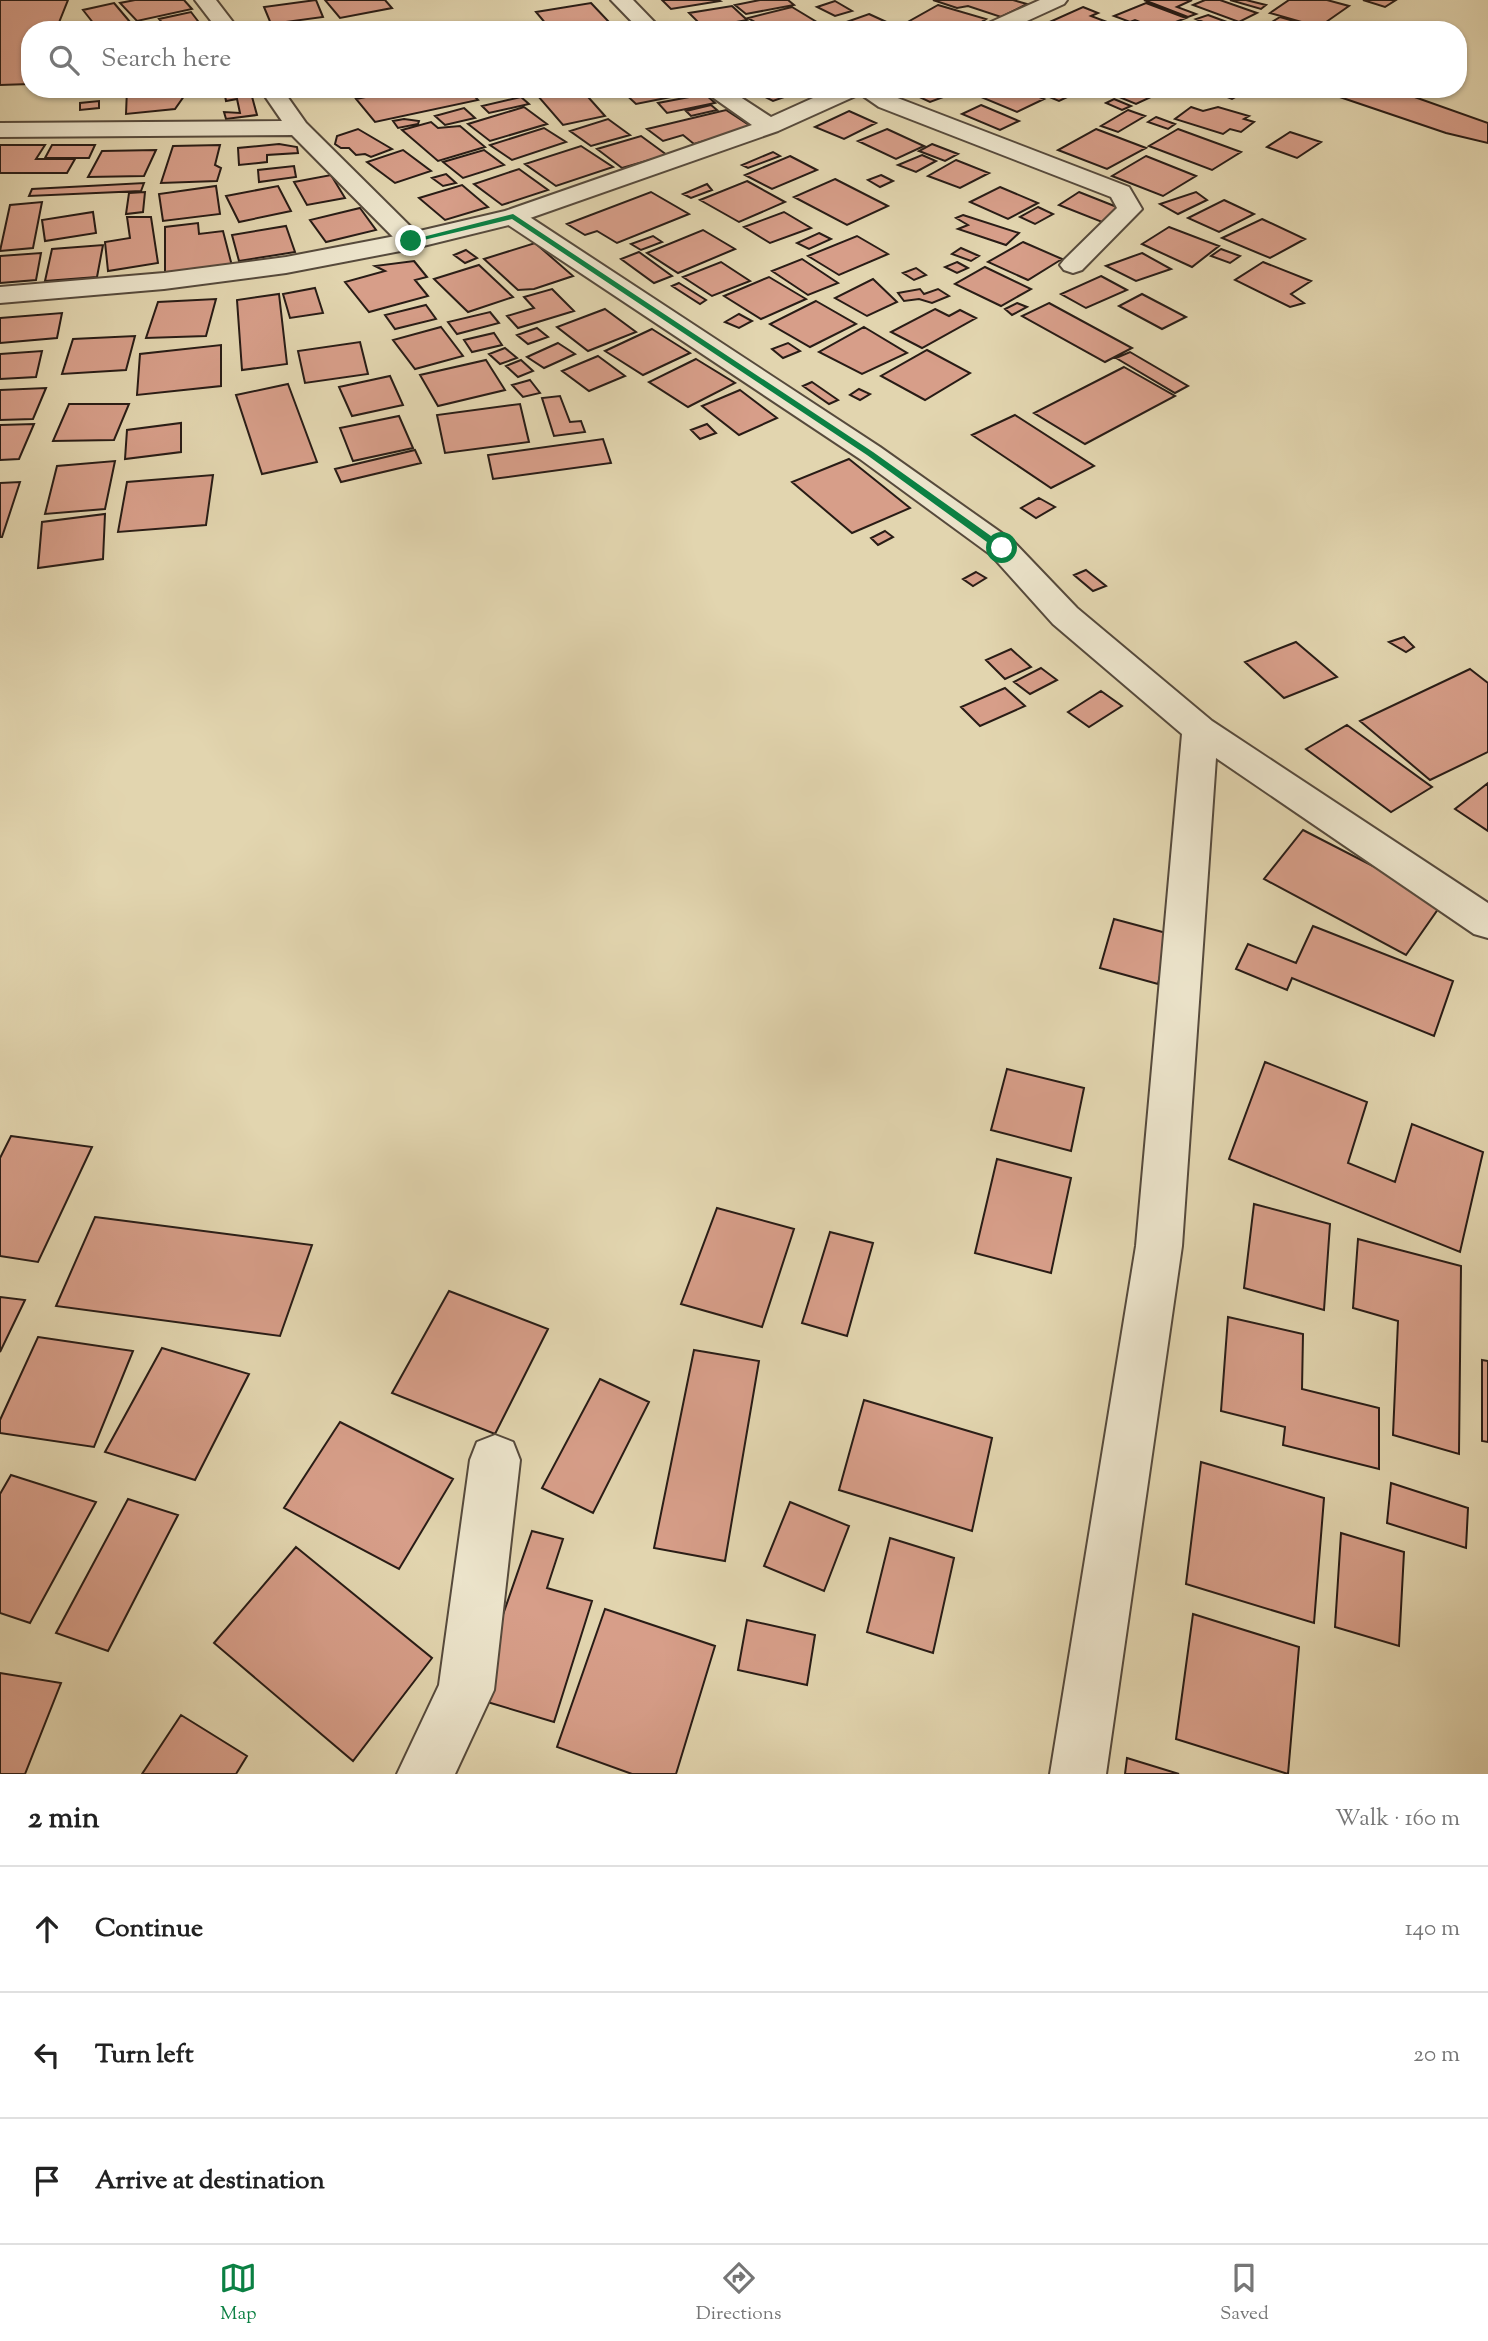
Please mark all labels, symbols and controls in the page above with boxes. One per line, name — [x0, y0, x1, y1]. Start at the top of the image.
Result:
search box — [21, 21, 1467, 98]
icon: search — [45, 41, 83, 79]
text: Search here — [101, 41, 231, 78]
route end — [395, 225, 426, 256]
route start — [986, 532, 1017, 563]
text: 2 min — [28, 1798, 100, 1841]
text: Walk · 160 m — [1335, 1803, 1460, 1836]
icon: ahead — [28, 1910, 66, 1948]
text: Continue — [95, 1911, 203, 1948]
text: 140 m — [1405, 1913, 1460, 1946]
icon: left — [28, 2036, 66, 2074]
text: Turn left — [95, 2037, 194, 2074]
text: 20 m — [1413, 2039, 1460, 2072]
icon: arrive — [28, 2162, 66, 2200]
text: Arrive at destination — [95, 2163, 325, 2200]
tab: Map — [219, 2259, 257, 2328]
tab: Directions — [696, 2259, 781, 2328]
tab: Saved — [1220, 2259, 1269, 2328]

